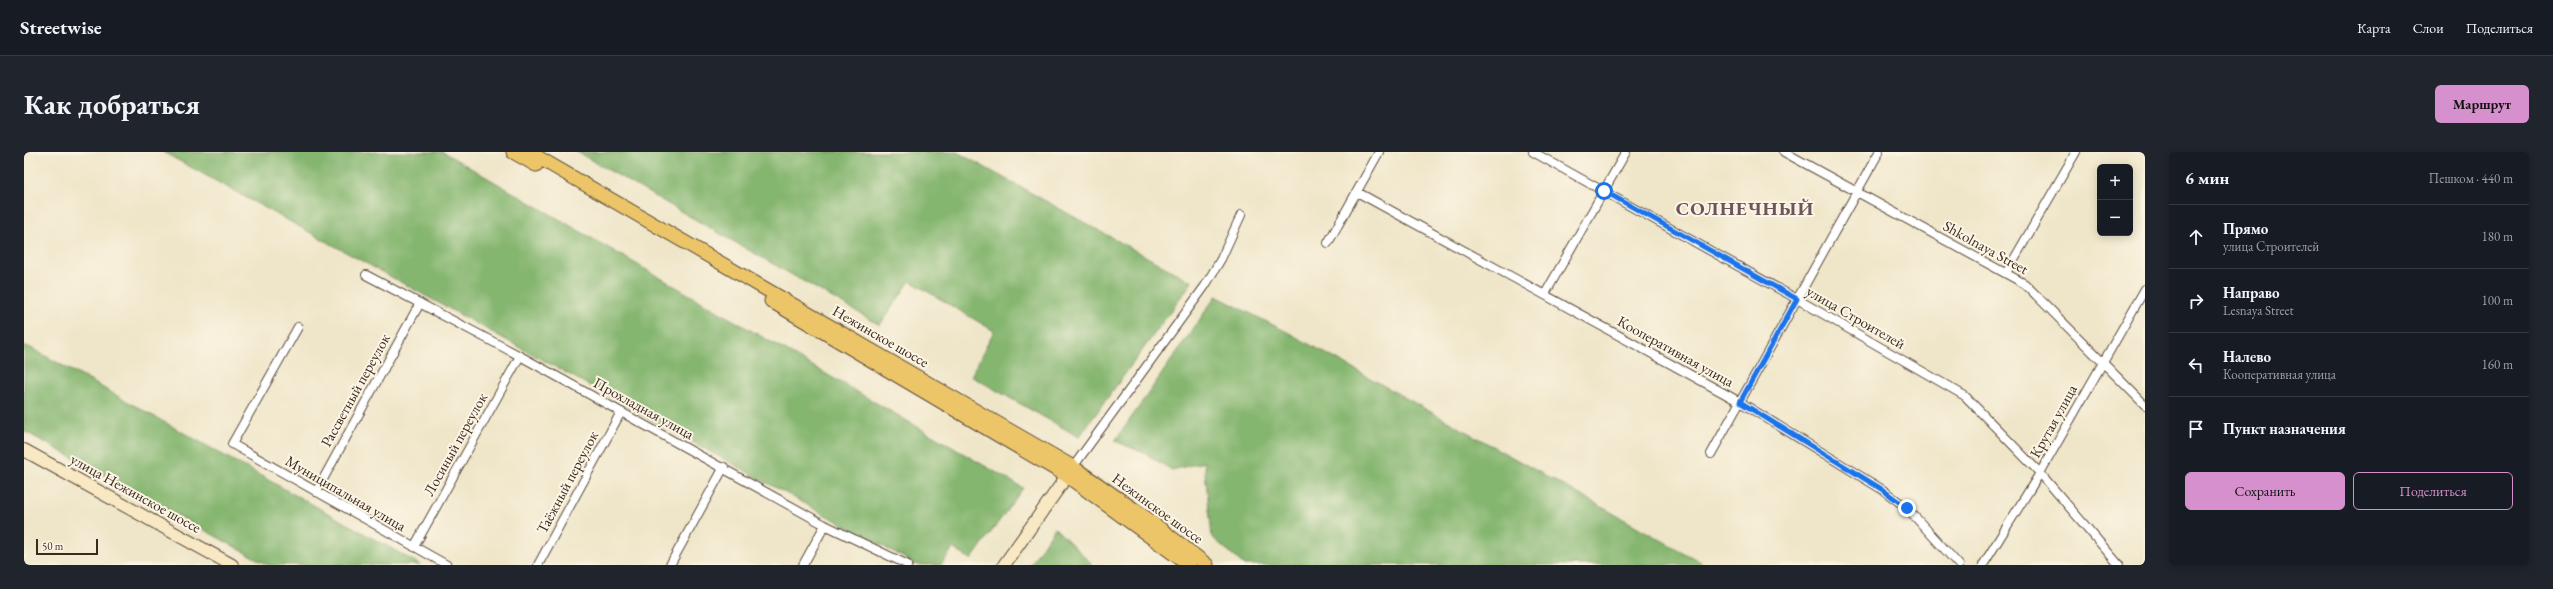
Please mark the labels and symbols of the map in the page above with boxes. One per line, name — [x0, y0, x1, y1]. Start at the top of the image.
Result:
route start — [1595, 182, 1613, 200]
district label: СОЛНЕЧНЫЙ — [1676, 196, 1814, 221]
street label: Shkolnaya Street — [1940, 216, 2032, 278]
street label: улица Строителей — [1803, 281, 1909, 353]
street label: Нежинское шоссе — [829, 301, 933, 371]
street label: Кооперативная улица — [1614, 311, 1738, 391]
street label: Рассветный переулок — [316, 330, 394, 450]
street label: Прохладная улица — [590, 373, 698, 443]
street label: Крутая улица — [2025, 381, 2081, 461]
street label: Лосиный переулок — [419, 389, 491, 499]
street label: Таёжный переулок — [532, 427, 602, 537]
street label: улица Нежинское шоссе — [67, 449, 205, 537]
street label: Муниципальная улица — [282, 451, 410, 535]
street label: Нежинское шоссе — [1109, 468, 1208, 548]
route end — [1898, 499, 1916, 517]
scale bar — [36, 537, 98, 556]

